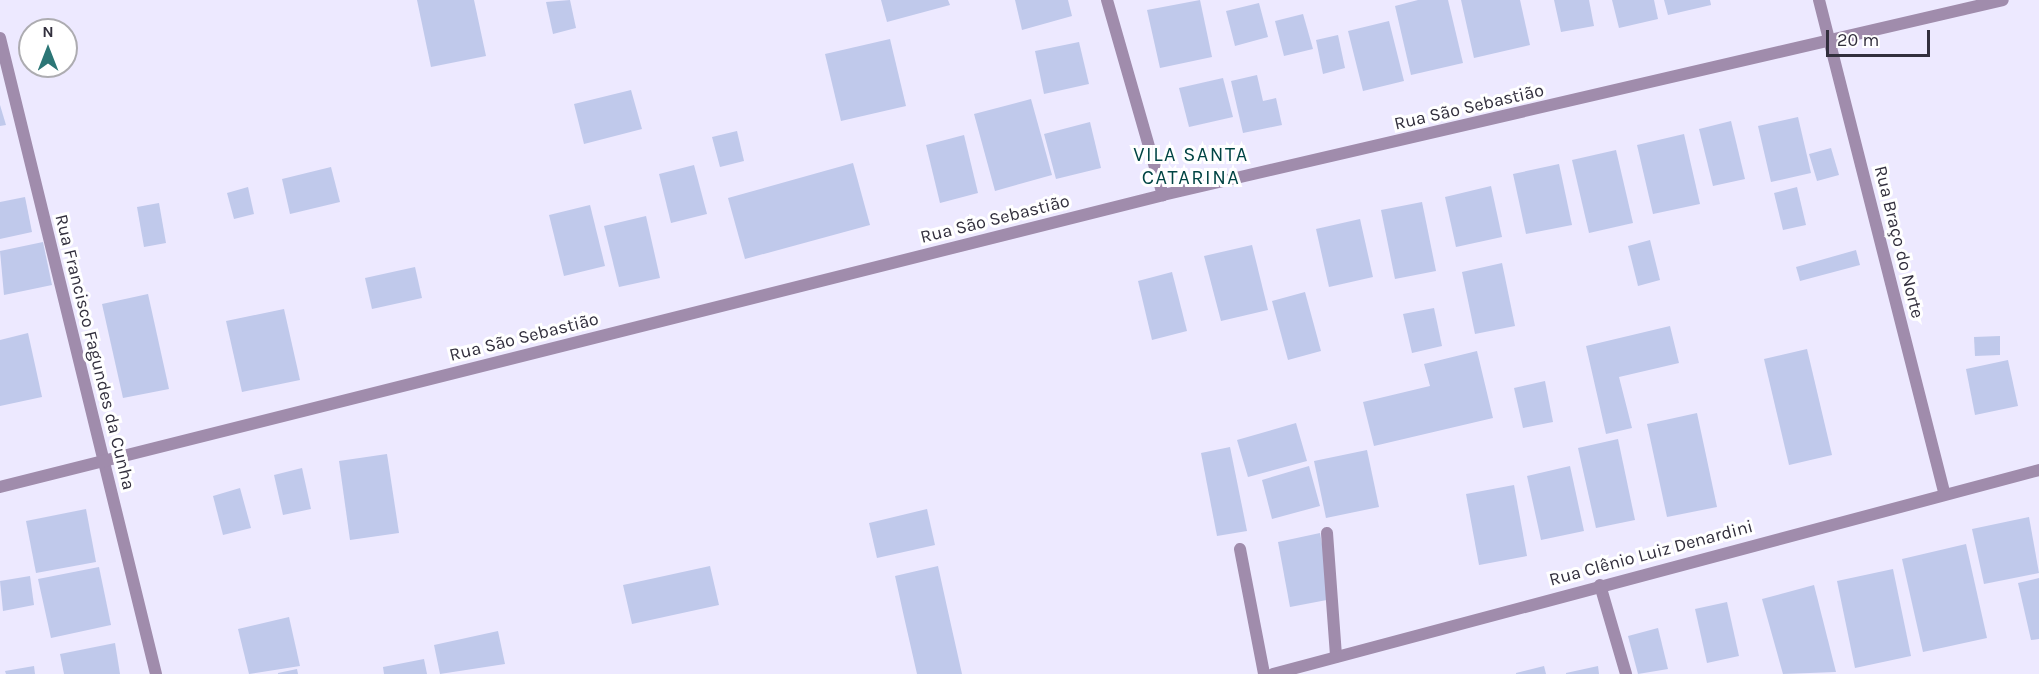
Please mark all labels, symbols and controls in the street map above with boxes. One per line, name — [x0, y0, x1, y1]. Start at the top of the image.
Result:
north arrow — [18, 18, 78, 78]
scale bar — [1829, 18, 1932, 56]
text: N — [42, 22, 54, 41]
text: 20 m — [1837, 29, 1879, 51]
street label: Rua São Sebastião — [1392, 79, 1546, 135]
district label: VILA SANTA CATARINA — [1133, 143, 1249, 190]
street label: Rua Braço do Norte — [1870, 163, 1928, 321]
street label: Rua São Sebastião — [918, 190, 1072, 248]
street label: Rua Francisco Fagundes da Cunha — [50, 212, 140, 492]
street label: Rua São Sebastião — [447, 308, 601, 366]
street label: Rua Clênio Luiz Denardini — [1547, 515, 1755, 591]

